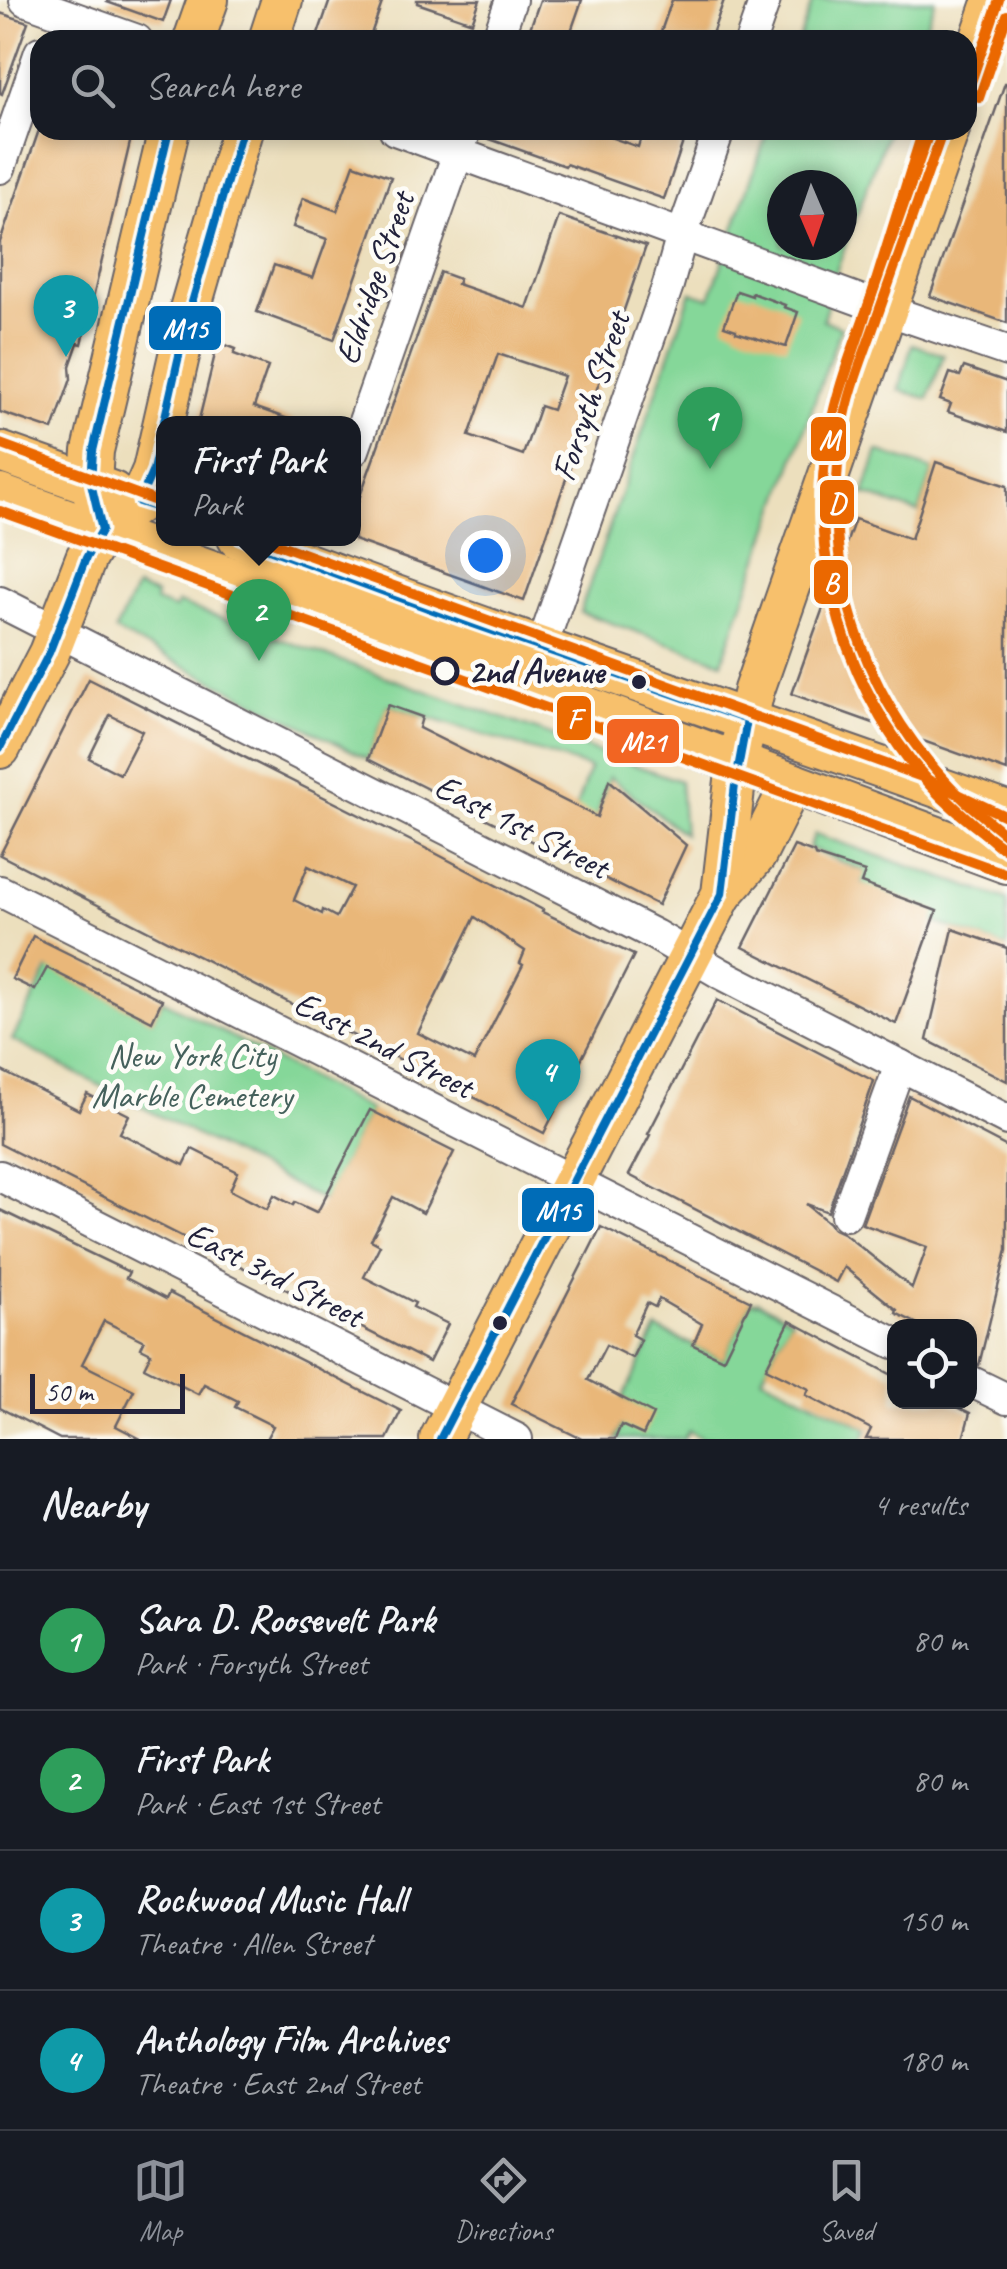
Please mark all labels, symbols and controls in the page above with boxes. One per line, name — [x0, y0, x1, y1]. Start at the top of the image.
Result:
search box — [30, 30, 977, 140]
icon: search — [65, 58, 120, 113]
text: Search here — [145, 62, 300, 109]
north arrow — [767, 170, 857, 260]
street label: Eldridge Street — [324, 183, 426, 370]
pin: 3 — [34, 274, 98, 357]
street label: Forsyth Street — [541, 303, 641, 486]
line badge: M15 — [147, 304, 223, 352]
text: M15 — [162, 311, 210, 346]
pin: 1 — [678, 386, 742, 469]
line badge: M — [809, 415, 848, 463]
popup — [156, 416, 361, 546]
text: M — [819, 422, 843, 457]
text: First Park — [192, 437, 325, 484]
line badge: D — [818, 478, 856, 526]
text: Park — [192, 484, 243, 525]
text: D — [829, 485, 849, 520]
your location — [460, 530, 511, 581]
line badge: B — [812, 558, 850, 606]
text: B — [824, 565, 841, 600]
pin: 2 — [226, 578, 292, 661]
place label: 2nd Avenue — [468, 649, 607, 694]
marker: 2nd Avenue — [432, 658, 458, 684]
unlabelled marker — [629, 672, 649, 692]
line badge: F — [555, 694, 593, 742]
text: F — [567, 701, 586, 736]
line badge: M21 — [605, 717, 681, 765]
text: M21 — [620, 724, 669, 759]
street label: East 1st Street — [427, 763, 619, 891]
street label: East 2nd Street — [287, 980, 484, 1110]
park label: New York City Marble Cemetery — [92, 1033, 295, 1118]
pin: 4 — [516, 1038, 580, 1121]
line badge: M15 — [520, 1186, 596, 1234]
text: M15 — [535, 1193, 583, 1228]
street label: East 3rd Street — [179, 1211, 374, 1340]
unlabelled marker — [490, 1313, 510, 1333]
map controls — [887, 1319, 977, 1409]
button: locate — [887, 1319, 977, 1409]
scale bar — [30, 1369, 185, 1414]
text: 50 m — [45, 1374, 93, 1409]
text: Nearby — [40, 1478, 146, 1531]
text: 4 results — [873, 1484, 967, 1525]
text: Sara D. Roosevelt Park — [135, 1596, 435, 1643]
text: 1 — [65, 1620, 80, 1661]
text: 80 m — [913, 1620, 967, 1661]
text: Park · Forsyth Street — [135, 1643, 368, 1684]
text: First Park — [135, 1736, 268, 1783]
text: 2 — [65, 1760, 80, 1801]
text: 80 m — [913, 1760, 967, 1801]
text: Park · East 1st Street — [135, 1783, 380, 1824]
text: Rockwood Music Hall — [135, 1876, 406, 1923]
text: 3 — [65, 1900, 80, 1941]
text: 150 m — [898, 1900, 967, 1941]
text: Theatre · Allen Street — [135, 1923, 371, 1964]
text: Anthology Film Archives — [135, 2016, 447, 2063]
text: 4 — [65, 2040, 80, 2081]
text: 180 m — [898, 2040, 967, 2081]
text: Theatre · East 2nd Street — [135, 2063, 421, 2104]
tab: Map — [133, 2153, 188, 2248]
tab: Directions — [455, 2153, 552, 2248]
tab: Saved — [819, 2153, 874, 2248]

